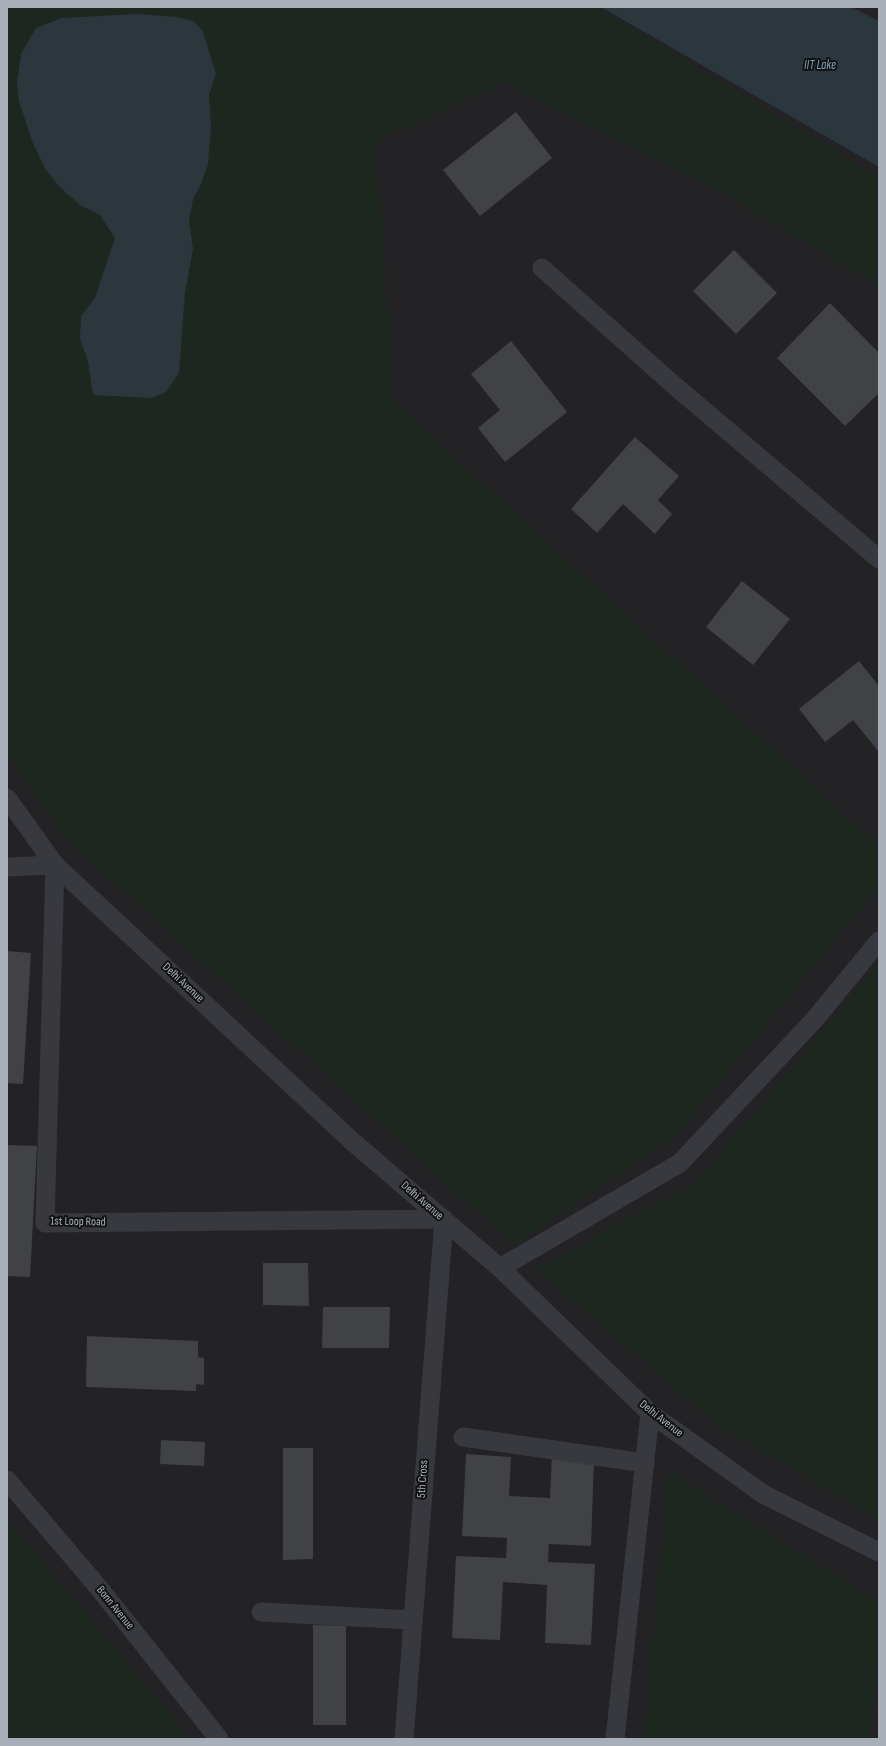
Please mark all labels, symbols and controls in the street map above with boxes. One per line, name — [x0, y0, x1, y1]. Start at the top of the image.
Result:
water label: IIT Lake — [804, 58, 836, 74]
street label: Delhi Avenue — [159, 960, 207, 1006]
street label: Delhi Avenue — [398, 1179, 446, 1223]
street label: 1st Loop Road — [50, 1214, 106, 1230]
street label: Delhi Avenue — [636, 1397, 686, 1441]
street label: 5th Cross — [414, 1460, 432, 1498]
street label: Bonn Avenue — [93, 1583, 137, 1633]

